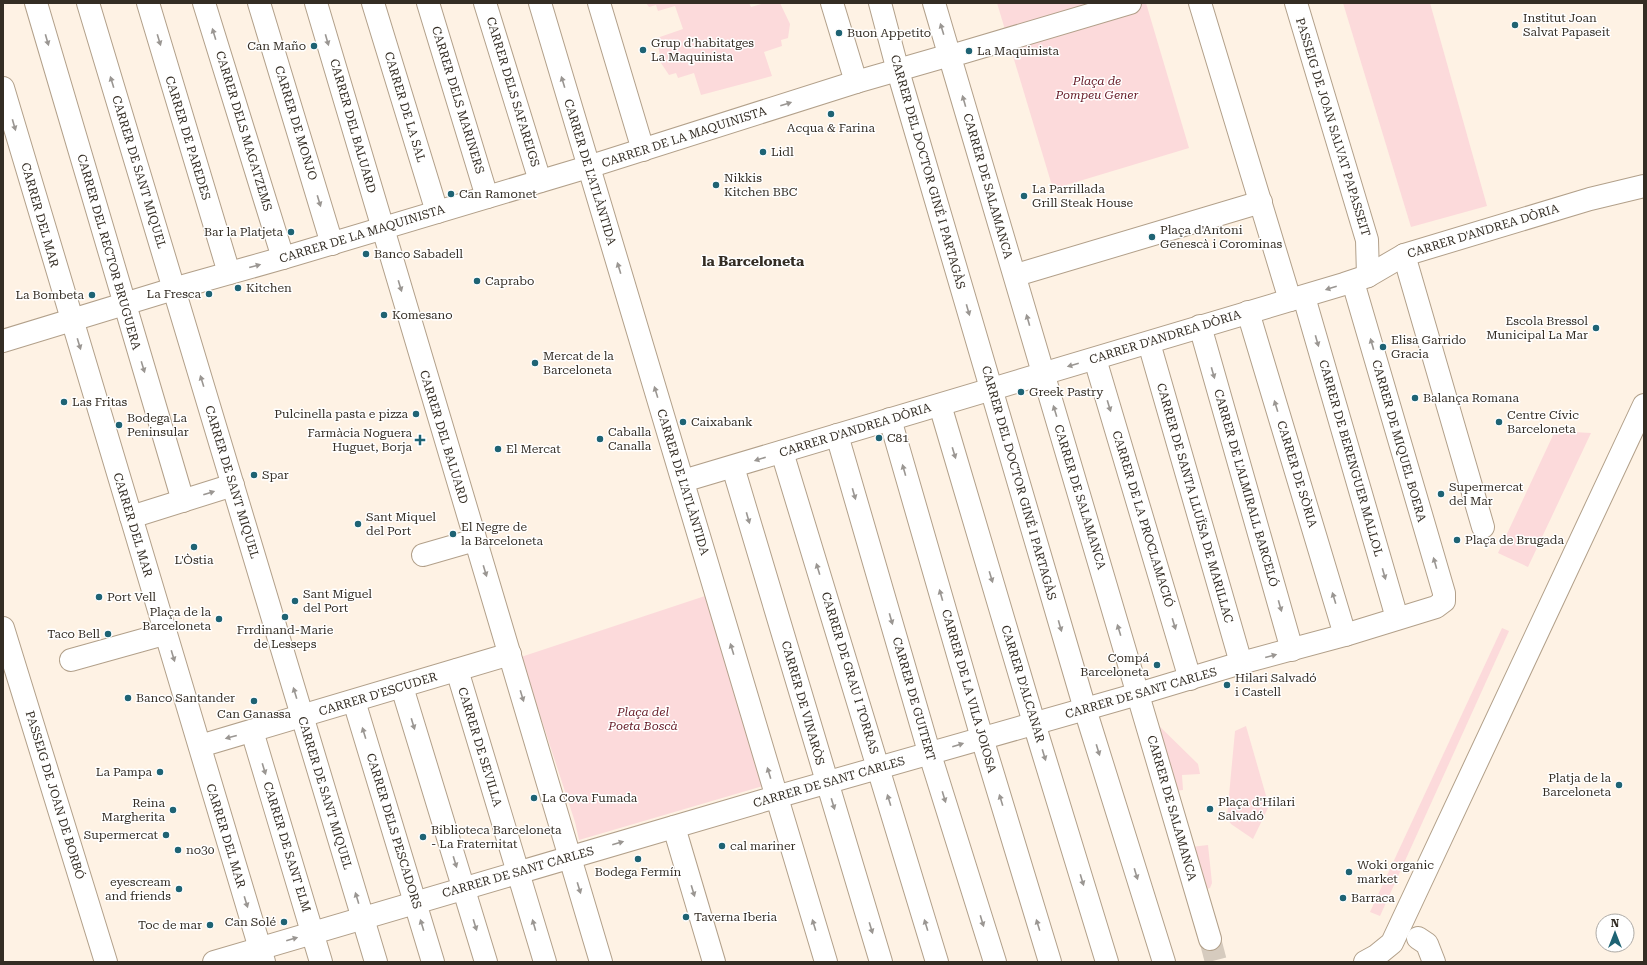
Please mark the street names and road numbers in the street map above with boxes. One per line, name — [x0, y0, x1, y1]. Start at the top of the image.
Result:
street label: CARRER DELS SAFAREIGS — [484, 15, 542, 169]
street label: PASSEIG DE JOAN SALVAT PAPASSEIT — [1293, 16, 1373, 238]
street label: CARRER DELS MARINERS — [429, 25, 487, 175]
street label: CARRER DELS MAGATZEMS — [213, 49, 275, 213]
street label: CARRER DE LA SAL — [382, 50, 428, 164]
street label: CARRER DEL DOCTOR GINÉ I PARTAGÀS — [888, 53, 968, 291]
street label: CARRER DEL BALUARD — [327, 57, 379, 195]
street label: CARRER DE MONJO — [272, 64, 320, 182]
street label: CARRER DE PAREDES — [162, 74, 214, 202]
street label: CARRER DE SANT MIQUEL — [109, 94, 169, 250]
street label: CARRER DE L'ATLÀNTIDA — [561, 97, 619, 247]
street label: CARRER DE LA MAQUINISTA — [600, 104, 769, 170]
street label: CARRER DE SALAMANCA — [960, 112, 1016, 261]
street label: CARRER DEL RECTOR BRUGUERA — [74, 153, 144, 352]
street label: CARRER DEL MAR — [18, 161, 62, 270]
street label: CARRER D'ANDREA DÒRIA — [1405, 201, 1561, 261]
street label: CARRER DE LA MAQUINISTA — [278, 202, 447, 266]
street label: CARRER D'ANDREA DÒRIA — [1087, 307, 1243, 367]
street label: CARRER DE BERENGUER MALLOL — [1316, 358, 1386, 558]
street label: CARRER DE MIQUEL BOERA — [1369, 358, 1429, 524]
street label: CARRER DEL DOCTOR GINÉ I PARTAGÀS — [979, 364, 1059, 602]
street label: CARRER DEL BALUARD — [417, 368, 471, 506]
street label: CARRER DE SANTA LLUÏSA DE MARILLAC — [1154, 381, 1236, 625]
street label: CARRER DE L'ALMIRALL BARCELÓ — [1211, 387, 1281, 589]
street label: CARRER D'ANDREA DÒRIA — [777, 400, 933, 460]
street label: CARRER DE SANT MIQUEL — [202, 404, 262, 560]
street label: CARRER DE L'ATLÀNTIDA — [654, 407, 712, 557]
street label: CARRER DE SÒRIA — [1274, 419, 1320, 530]
street label: CARRER DE SALAMANCA — [1051, 423, 1109, 572]
street label: CARRER DE LA PROCLAMACIÓ — [1109, 429, 1177, 609]
street label: CARRER DEL MAR — [110, 471, 156, 579]
street label: CARRER DE GRAU I TORRAS — [819, 590, 881, 756]
street label: CARRER DE LA VILA JOIOSA — [939, 608, 999, 775]
street label: CARRER D'ALCANAR — [998, 624, 1048, 745]
street label: CARRER DE GUITERT — [890, 635, 938, 763]
street label: CARRER DE VINARÒS — [779, 639, 827, 767]
street label: CARRER DE SANT CARLES — [1064, 665, 1218, 721]
street label: CARRER D'ESCUDER — [317, 669, 440, 719]
street label: CARRER DE SEVILLA — [455, 686, 505, 809]
street label: PASSEIG DE JOAN DE BORBÓ — [23, 709, 87, 881]
street label: CARRER DE SANT MIQUEL — [295, 715, 355, 871]
street label: CARRER DE SALAMANCA — [1144, 734, 1200, 883]
street label: CARRER DELS PESCADORS — [364, 751, 424, 911]
street label: CARRER DE SANT CARLES — [752, 754, 906, 810]
street label: CARRER DE SANT ELM — [260, 780, 314, 914]
street label: CARRER DEL MAR — [203, 782, 249, 890]
street label: CARRER DE SANT CARLES — [441, 844, 595, 900]

